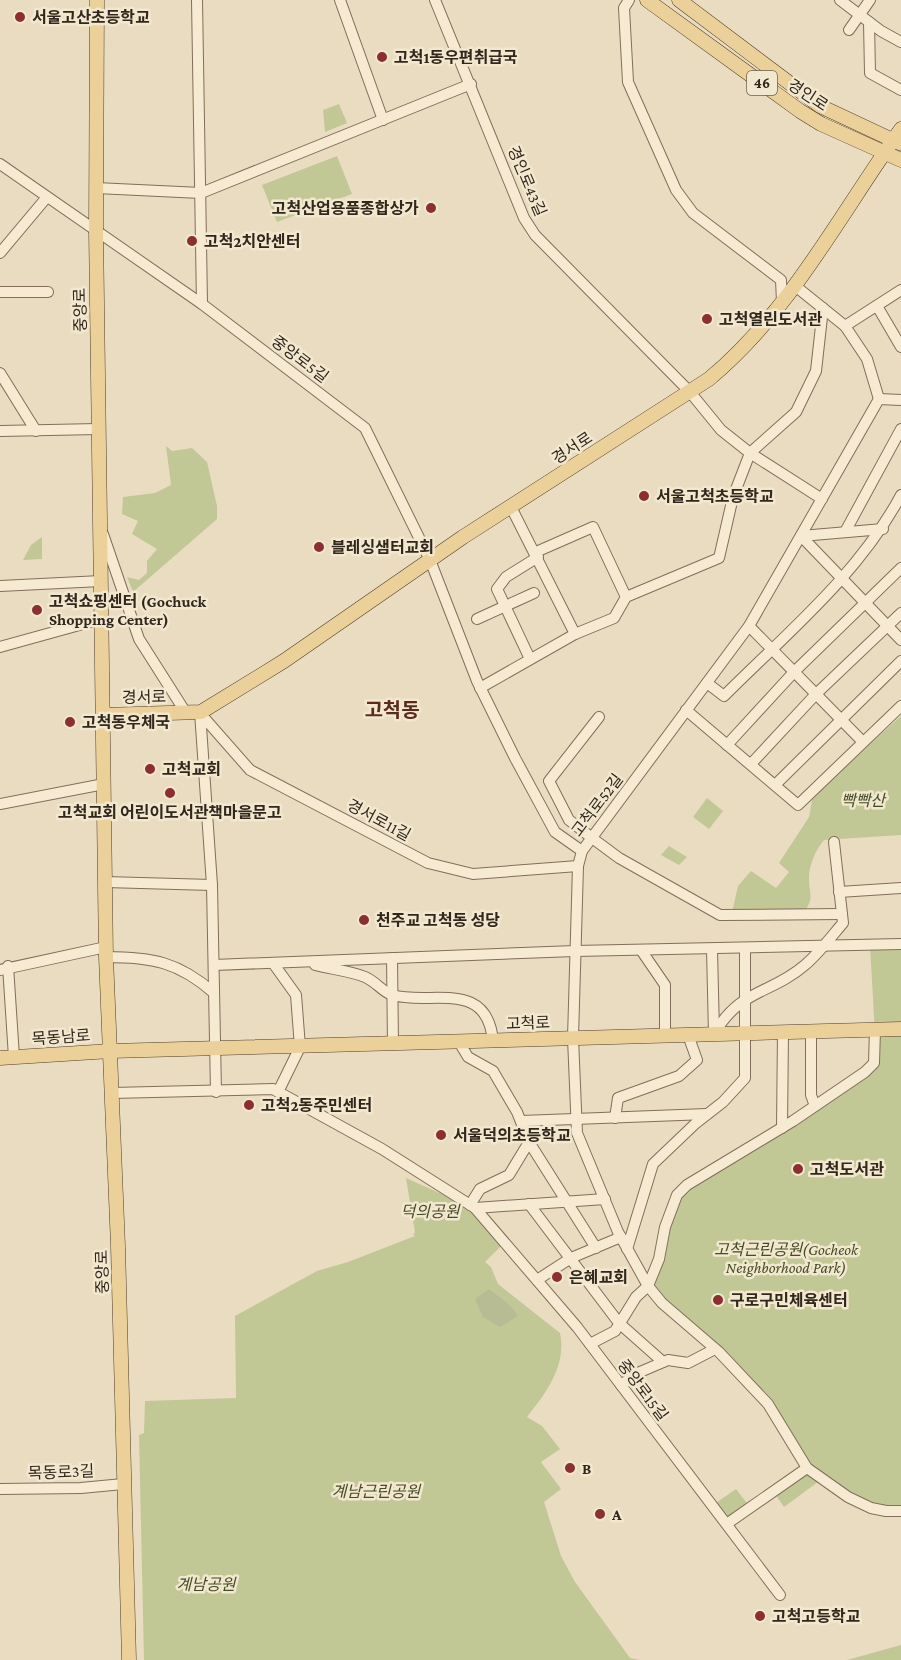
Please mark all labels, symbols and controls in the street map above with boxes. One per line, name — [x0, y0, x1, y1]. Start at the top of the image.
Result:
place label: 서울고산초등학교 — [32, 8, 150, 26]
marker: 서울고산초등학교 — [13, 10, 27, 24]
place label: 고척1동우편취급국 — [394, 48, 518, 66]
marker: 고척1동우편취급국 — [375, 50, 389, 64]
road number: 46 — [747, 71, 777, 95]
street label: 경인로 — [785, 76, 831, 114]
street label: 경인로43길 — [505, 143, 549, 219]
place label: 고척산업용품종합상가 — [272, 199, 419, 217]
marker: 고척산업용품종합상가 — [424, 201, 438, 215]
place label: 고척2치안센터 — [204, 232, 300, 250]
marker: 고척2치안센터 — [185, 234, 199, 248]
street label: 중앙로 — [71, 288, 89, 332]
place label: 고척열린도서관 — [719, 310, 822, 328]
marker: 고척열린도서관 — [700, 312, 714, 326]
street label: 중앙로5길 — [268, 332, 332, 386]
street label: 경서로 — [549, 429, 595, 467]
place label: 서울고척초등학교 — [656, 487, 774, 505]
marker: 서울고척초등학교 — [637, 489, 651, 503]
place label: 블레싱샘터교회 — [331, 539, 434, 556]
marker: 블레싱샘터교회 — [312, 540, 326, 554]
place label: 고척쇼핑센터 (Gochuck Shopping Center) — [49, 592, 207, 629]
marker: 고척쇼핑센터 (Gochuck Shopping Center) — [30, 603, 44, 617]
street label: 경서로 — [122, 688, 166, 706]
district label: 고척동 — [364, 699, 420, 721]
place label: 고척동우체국 — [82, 713, 170, 731]
marker: 고척동우체국 — [63, 715, 77, 729]
place label: 고척교회 — [162, 760, 221, 778]
marker: 고척교회 — [143, 762, 157, 776]
street label: 고척로52길 — [568, 770, 626, 840]
marker: 고척교회 어린이도서관책마을문고 — [163, 786, 177, 800]
park label: 빡빡산 — [841, 792, 887, 809]
street label: 경서로11길 — [344, 796, 414, 844]
place label: 고척교회 어린이도서관책마을문고 — [58, 803, 282, 821]
place label: 천주교 고척동 성당 — [376, 911, 500, 929]
marker: 천주교 고척동 성당 — [357, 913, 371, 927]
street label: 고척로 — [506, 1014, 551, 1032]
street label: 목동남로 — [31, 1026, 91, 1048]
place label: 고척2동주민센터 — [261, 1096, 372, 1114]
marker: 고척2동주민센터 — [242, 1098, 256, 1112]
place label: 서울덕의초등학교 — [453, 1126, 571, 1144]
marker: 서울덕의초등학교 — [434, 1128, 448, 1142]
place label: 고척도서관 — [810, 1160, 884, 1178]
marker: 고척도서관 — [791, 1162, 805, 1176]
park label: 덕의공원 — [401, 1203, 461, 1220]
park label: 고척근린공원(Gocheok Neighborhood Park) — [714, 1241, 859, 1277]
street label: 중앙로 — [93, 1250, 111, 1294]
place label: 은혜교회 — [569, 1269, 628, 1286]
marker: 은혜교회 — [550, 1270, 564, 1284]
place label: 구로구민체육센터 — [730, 1292, 848, 1309]
marker: 구로구민체육센터 — [711, 1293, 725, 1307]
street label: 중앙로15길 — [615, 1356, 671, 1424]
place label: B — [582, 1460, 591, 1477]
marker: B — [563, 1461, 577, 1475]
street label: 목동로3길 — [27, 1462, 95, 1482]
park label: 계남근린공원 — [332, 1483, 421, 1500]
place label: A — [611, 1506, 622, 1523]
marker: A — [593, 1507, 607, 1521]
park label: 계남공원 — [177, 1576, 237, 1593]
place label: 고척고등학교 — [772, 1607, 861, 1625]
marker: 고척고등학교 — [753, 1609, 767, 1623]

